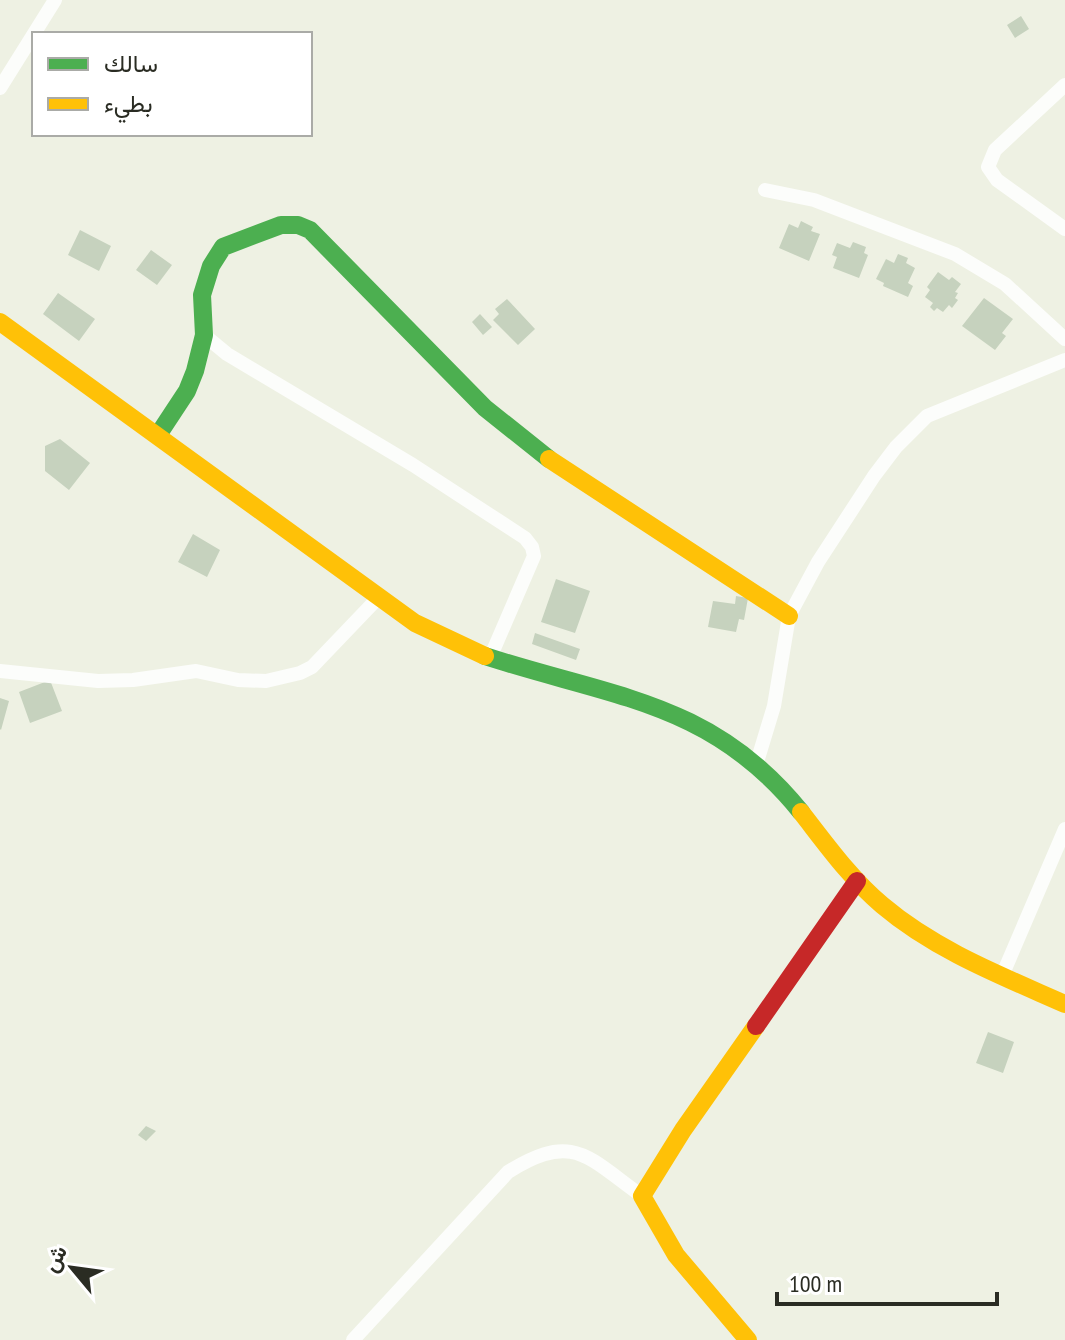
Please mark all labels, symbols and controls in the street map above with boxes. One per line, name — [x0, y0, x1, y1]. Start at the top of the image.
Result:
legend — [32, 32, 312, 136]
text: سالك — [104, 48, 158, 79]
text: بطيء — [104, 88, 153, 123]
north arrow — [32, 1228, 112, 1308]
text: ش — [36, 1240, 73, 1277]
scale bar — [777, 1256, 997, 1306]
text: 100 m — [789, 1268, 842, 1299]

